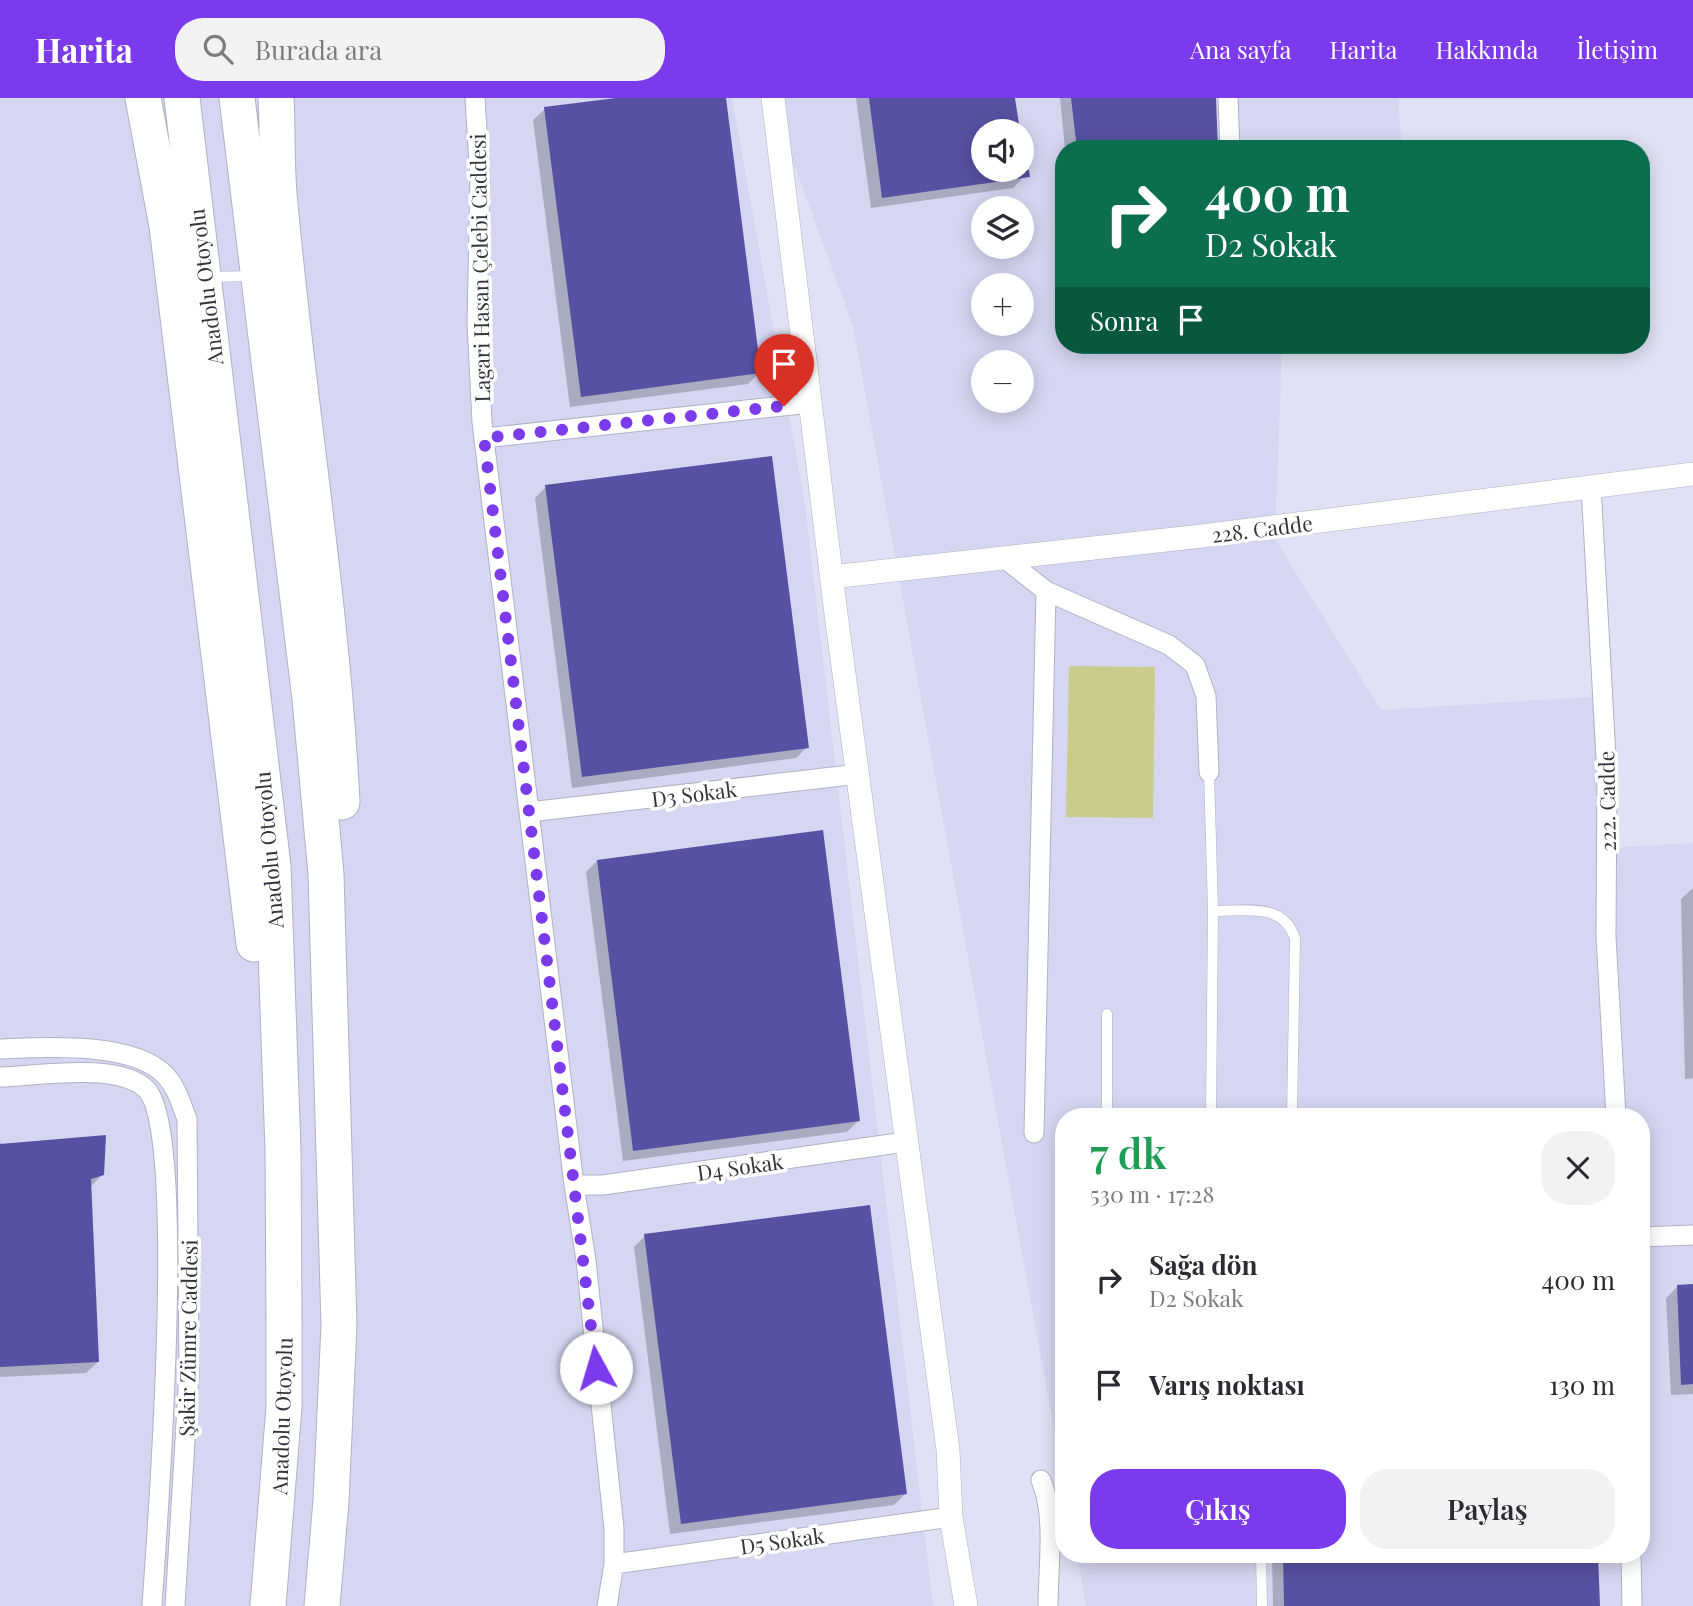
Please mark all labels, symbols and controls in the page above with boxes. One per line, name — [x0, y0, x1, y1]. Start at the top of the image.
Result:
search box — [175, 18, 665, 81]
text: Harita — [35, 27, 133, 71]
icon: search — [199, 30, 237, 68]
text: Burada ara — [255, 32, 382, 67]
text: Ana sayfa — [1190, 33, 1291, 65]
text: Harita — [1329, 33, 1398, 65]
text: Hakkında — [1436, 33, 1538, 65]
text: İletişim — [1576, 33, 1658, 65]
map controls — [971, 119, 1034, 413]
button: sound — [971, 119, 1034, 182]
street label: Lagari Hasan Çelebi Caddesi — [463, 133, 495, 403]
text: 400 m — [1205, 159, 1350, 224]
icon: right — [1090, 168, 1181, 259]
button: layers — [971, 196, 1034, 259]
street label: Anadolu Otoyolu — [182, 207, 229, 368]
text: D2 Sokak — [1205, 222, 1337, 265]
button: + — [971, 273, 1034, 336]
icon: arrive — [1172, 301, 1210, 339]
text: Sonra — [1090, 303, 1158, 338]
pin — [754, 334, 814, 406]
icon: arrive — [765, 345, 803, 383]
button: − — [971, 350, 1034, 413]
street label: 228. Cadde — [1210, 508, 1314, 548]
street label: 222. Cadde — [1591, 750, 1621, 852]
street label: Anadolu Otoyolu — [247, 770, 289, 931]
street label: D3 Sokak — [650, 774, 739, 812]
text: 7 dk — [1090, 1124, 1167, 1180]
button: close — [1541, 1131, 1615, 1205]
street label: D4 Sokak — [695, 1146, 785, 1186]
text: 530 m · 17:28 — [1090, 1178, 1214, 1209]
street label: Şakir Zümre Caddesi — [171, 1239, 203, 1437]
text: Sağa dön — [1149, 1247, 1257, 1282]
icon: right — [1090, 1261, 1128, 1299]
text: 400 m — [1541, 1262, 1615, 1297]
text: D2 Sokak — [1149, 1282, 1244, 1313]
position arrow — [559, 1331, 633, 1405]
street label: Anadolu Otoyolu — [264, 1337, 298, 1496]
icon: arrive — [1090, 1366, 1128, 1404]
text: Varış noktası — [1149, 1367, 1305, 1402]
text: 130 m — [1549, 1367, 1615, 1402]
button: Çıkış — [1090, 1469, 1346, 1549]
button: Paylaş — [1360, 1469, 1615, 1549]
street label: D5 Sokak — [738, 1520, 826, 1560]

